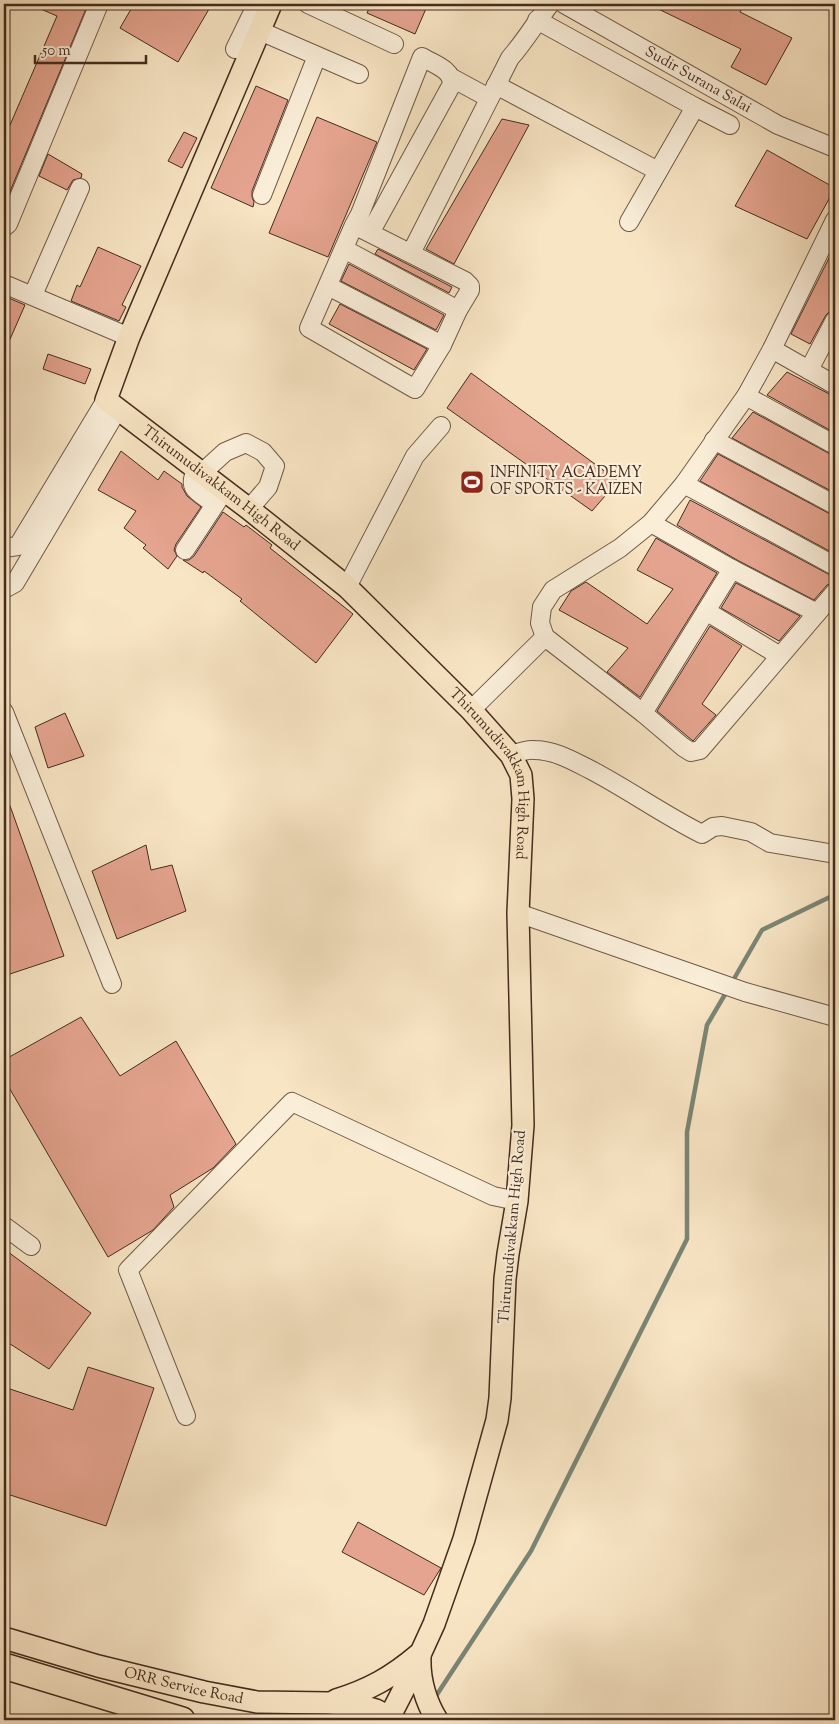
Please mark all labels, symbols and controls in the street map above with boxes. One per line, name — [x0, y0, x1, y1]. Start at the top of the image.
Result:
scale bar — [35, 32, 146, 64]
text: 50 m — [41, 41, 71, 62]
street label: Sudir Surana Salai — [641, 41, 755, 118]
street label: Thirumudivakkam High Road — [138, 421, 305, 556]
place label: INFINITY ACADEMY OF SPORTS - KAIZEN — [490, 463, 642, 501]
sports icon: INFINITY ACADEMY OF SPORTS - KAIZEN — [459, 469, 485, 495]
street label: Thirumudivakkam High Road — [444, 684, 534, 861]
street label: Thirumudivakkam High Road — [494, 1129, 532, 1325]
street label: ORR Service Road — [122, 1662, 246, 1710]

